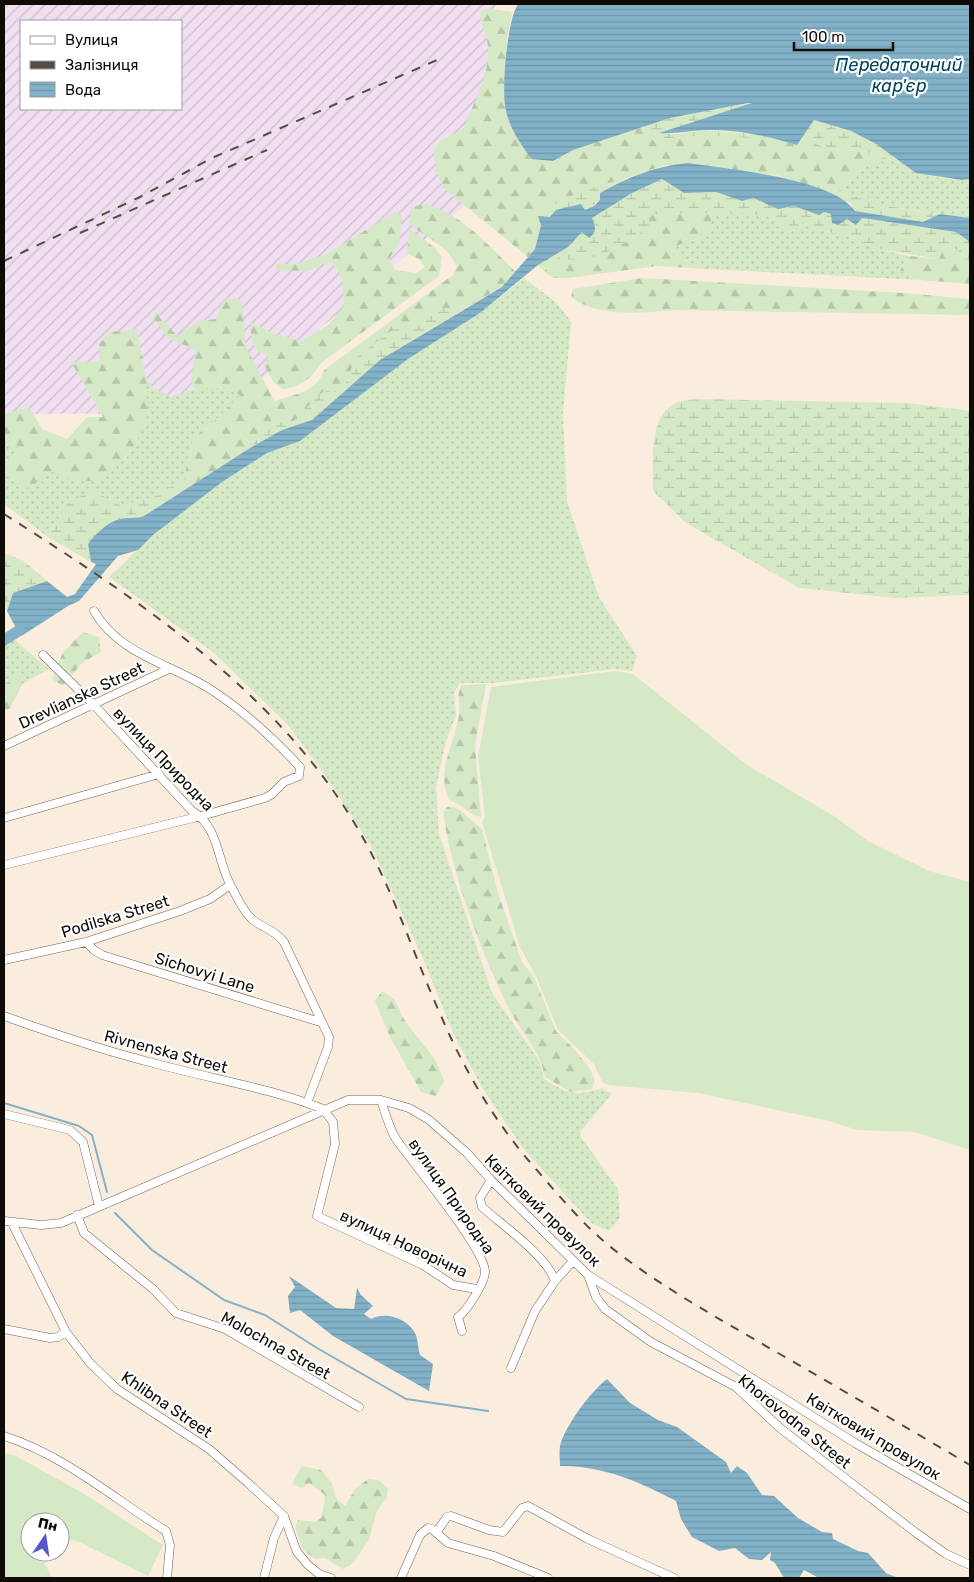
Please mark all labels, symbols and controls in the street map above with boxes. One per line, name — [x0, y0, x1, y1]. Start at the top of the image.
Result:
legend — [20, 20, 182, 110]
scale bar — [794, 20, 893, 52]
text: 100 m — [802, 28, 844, 46]
text: Вулиця — [65, 31, 118, 49]
water label: Передаточний кар'єр — [836, 54, 963, 97]
text: Залізниця — [65, 56, 138, 74]
text: Вода — [65, 81, 101, 99]
street label: Drevlianska Street — [16, 658, 147, 733]
street label: вулиця Природна — [109, 704, 218, 815]
street label: Podilska Street — [59, 891, 171, 942]
street label: Sichovyi Lane — [153, 948, 257, 997]
street label: Rivnenska Street — [102, 1026, 230, 1077]
street label: вулиця Природна — [405, 1135, 498, 1258]
street label: Квітковий провулок — [481, 1150, 605, 1271]
street label: вулиця Новорічна — [337, 1206, 471, 1281]
street label: Molochna Street — [218, 1307, 334, 1383]
street label: Khlibna Street — [118, 1367, 216, 1442]
street label: Khorovodna Street — [735, 1370, 855, 1473]
street label: Квітковий провулок — [803, 1389, 945, 1484]
north arrow — [20, 1512, 70, 1562]
text: Пн — [36, 1514, 59, 1535]

